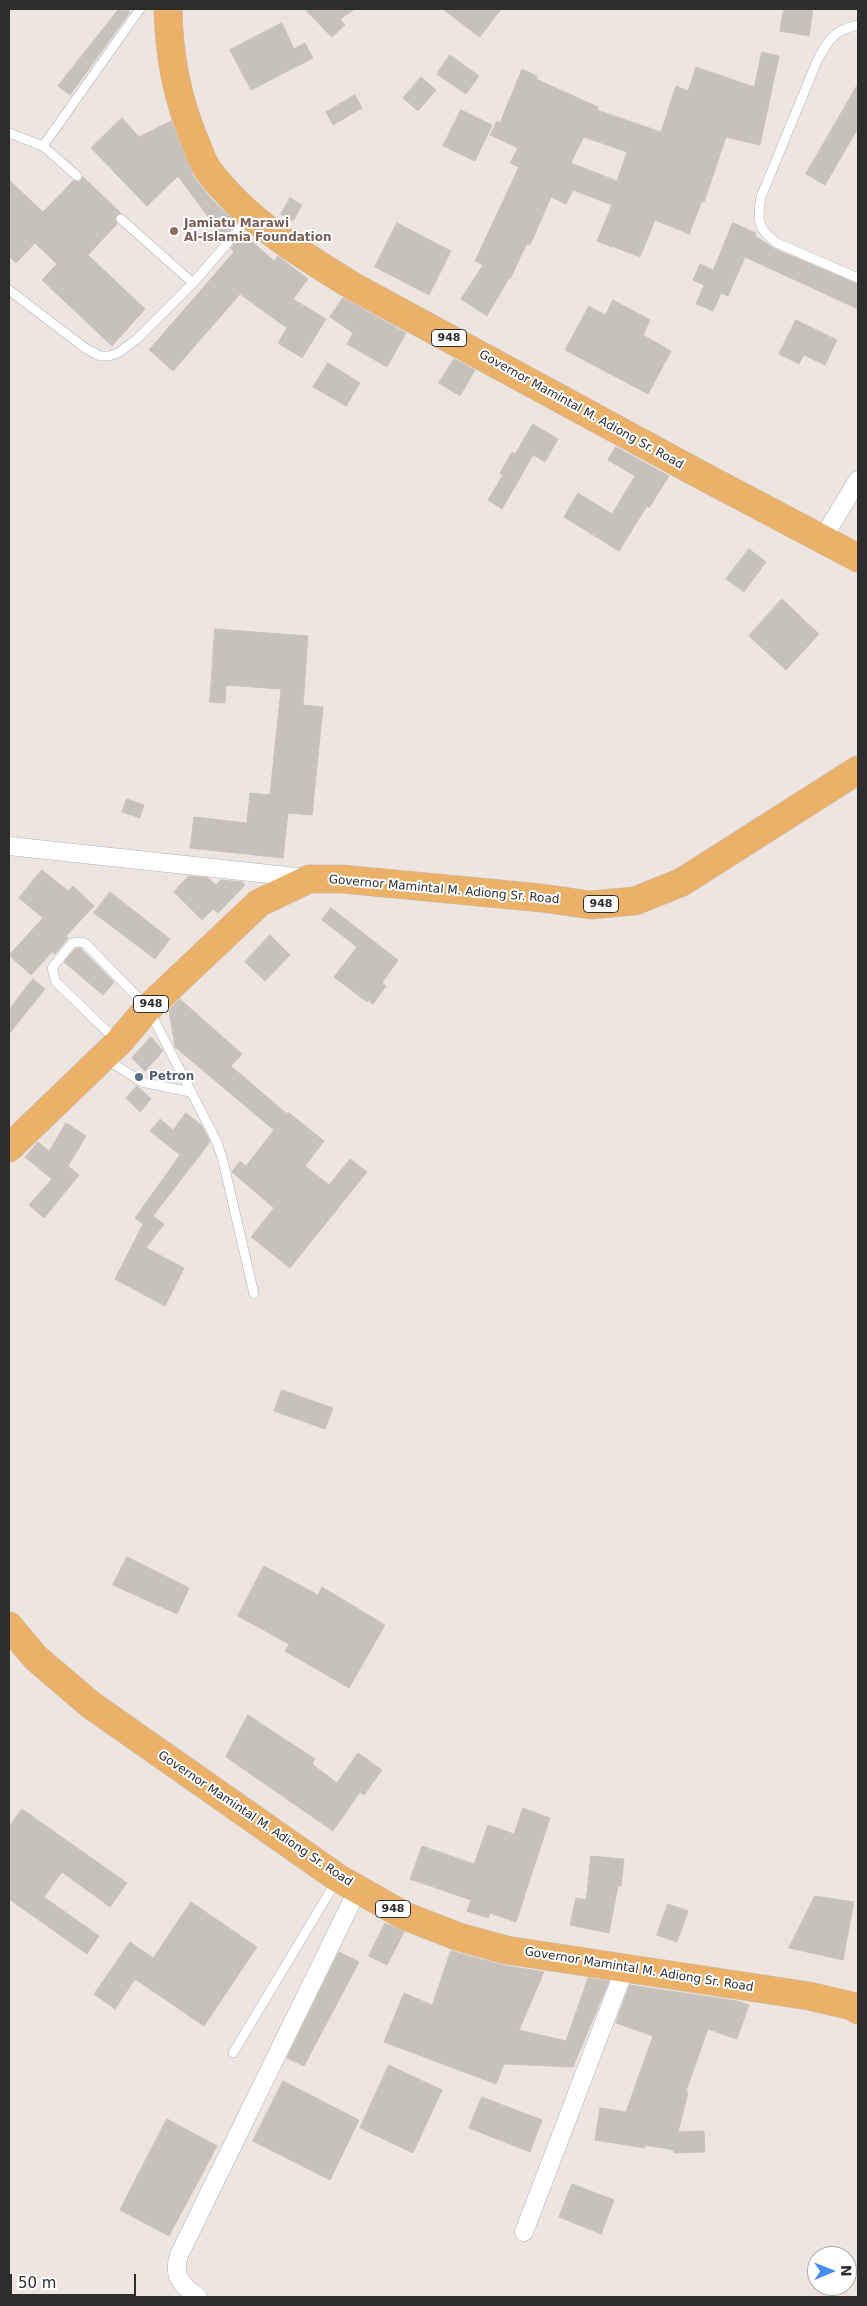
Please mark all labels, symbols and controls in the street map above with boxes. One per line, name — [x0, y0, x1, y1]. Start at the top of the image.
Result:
place label: Jamiatu Marawi Al-Islamia Foundation — [184, 217, 331, 245]
marker: Jamiatu Marawi Al-Islamia Foundation — [168, 225, 180, 237]
road number: 948 — [432, 329, 466, 346]
street label: Governor Mamintal M. Adiong Sr. Road — [476, 348, 686, 472]
street label: Governor Mamintal M. Adiong Sr. Road — [328, 873, 560, 907]
road number: 948 — [584, 896, 618, 912]
road number: 948 — [134, 996, 168, 1012]
place label: Petron — [149, 1070, 194, 1084]
marker: Petron — [133, 1071, 145, 1083]
street label: Governor Mamintal M. Adiong Sr. Road — [155, 1748, 355, 1890]
road number: 948 — [376, 1900, 410, 1918]
street label: Governor Mamintal M. Adiong Sr. Road — [524, 1945, 754, 1995]
north arrow — [807, 2246, 857, 2296]
scale bar — [12, 2264, 139, 2296]
text: N — [838, 2265, 854, 2277]
text: 50 m — [18, 2274, 56, 2292]

